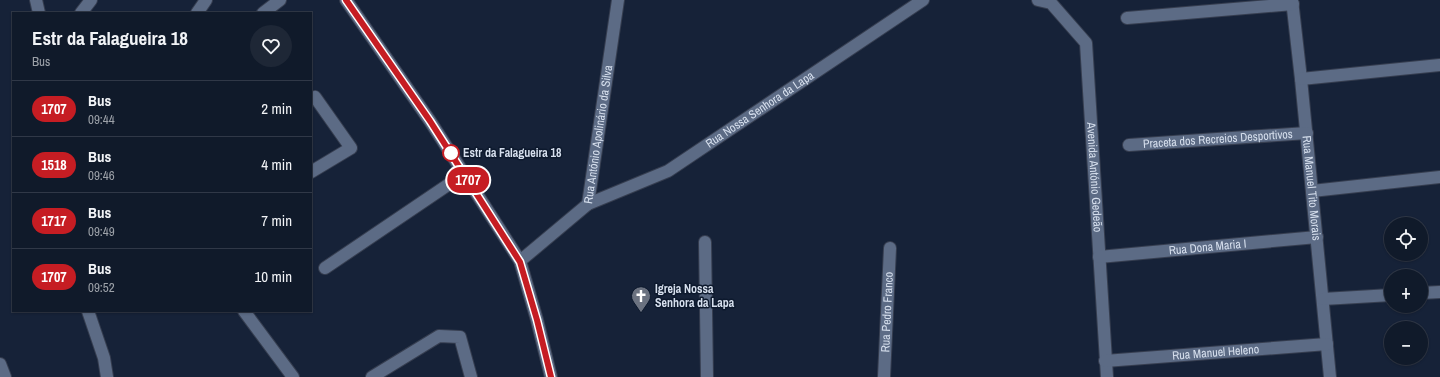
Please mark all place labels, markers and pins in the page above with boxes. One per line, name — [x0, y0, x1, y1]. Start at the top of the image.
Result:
marker: Estr da Falagueira 18 — [442, 144, 460, 162]
place label: Estr da Falagueira 18 — [463, 145, 562, 161]
place label: Igreja Nossa Senhora da Lapa — [655, 281, 735, 311]
church icon: Igreja Nossa Senhora da Lapa — [630, 285, 652, 313]

